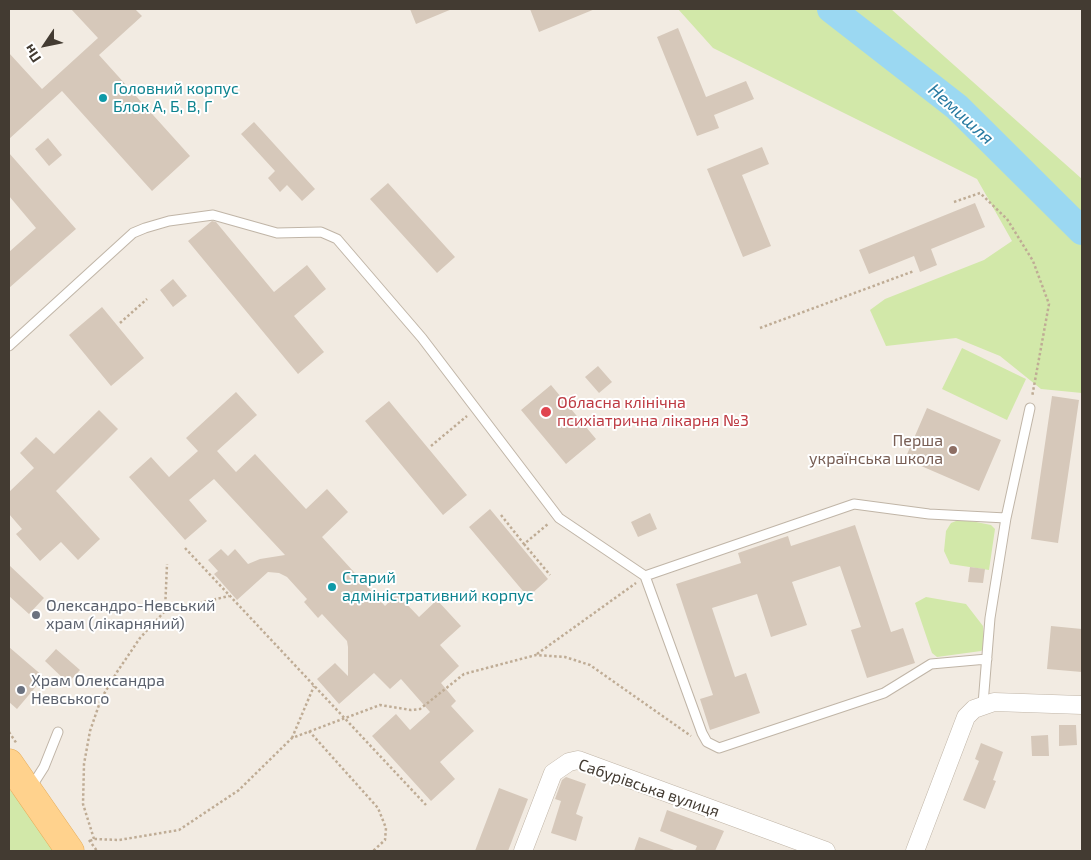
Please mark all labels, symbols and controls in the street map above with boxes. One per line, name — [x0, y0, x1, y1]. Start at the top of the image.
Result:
north arrow — [20, 20, 70, 70]
text: Пн — [20, 41, 44, 66]
place label: Головний корпус Блок А, Б, В, Г — [113, 79, 239, 117]
water label: Немишля — [924, 79, 998, 149]
marker: Головний корпус Блок А, Б, В, Г — [97, 92, 109, 104]
place label: Обласна клінічна психіатрична лікарня №3 — [557, 393, 749, 431]
marker: Обласна клінічна психіатрична лікарня №3 — [539, 405, 553, 419]
place label: Перша українська школа — [809, 431, 943, 469]
marker: Перша українська школа — [947, 444, 959, 456]
place label: Старий адміністративний корпус — [342, 568, 534, 606]
marker: Старий адміністративний корпус — [326, 581, 338, 593]
place label: Олександро-Невський храм (лікарняний) — [46, 596, 215, 634]
marker: Олександро-Невський храм (лікарняний) — [30, 609, 42, 621]
place label: Храм Олександра Невського — [31, 671, 165, 709]
marker: Храм Олександра Невського — [15, 684, 27, 696]
street label: Сабурівська вулиця — [576, 755, 722, 821]

